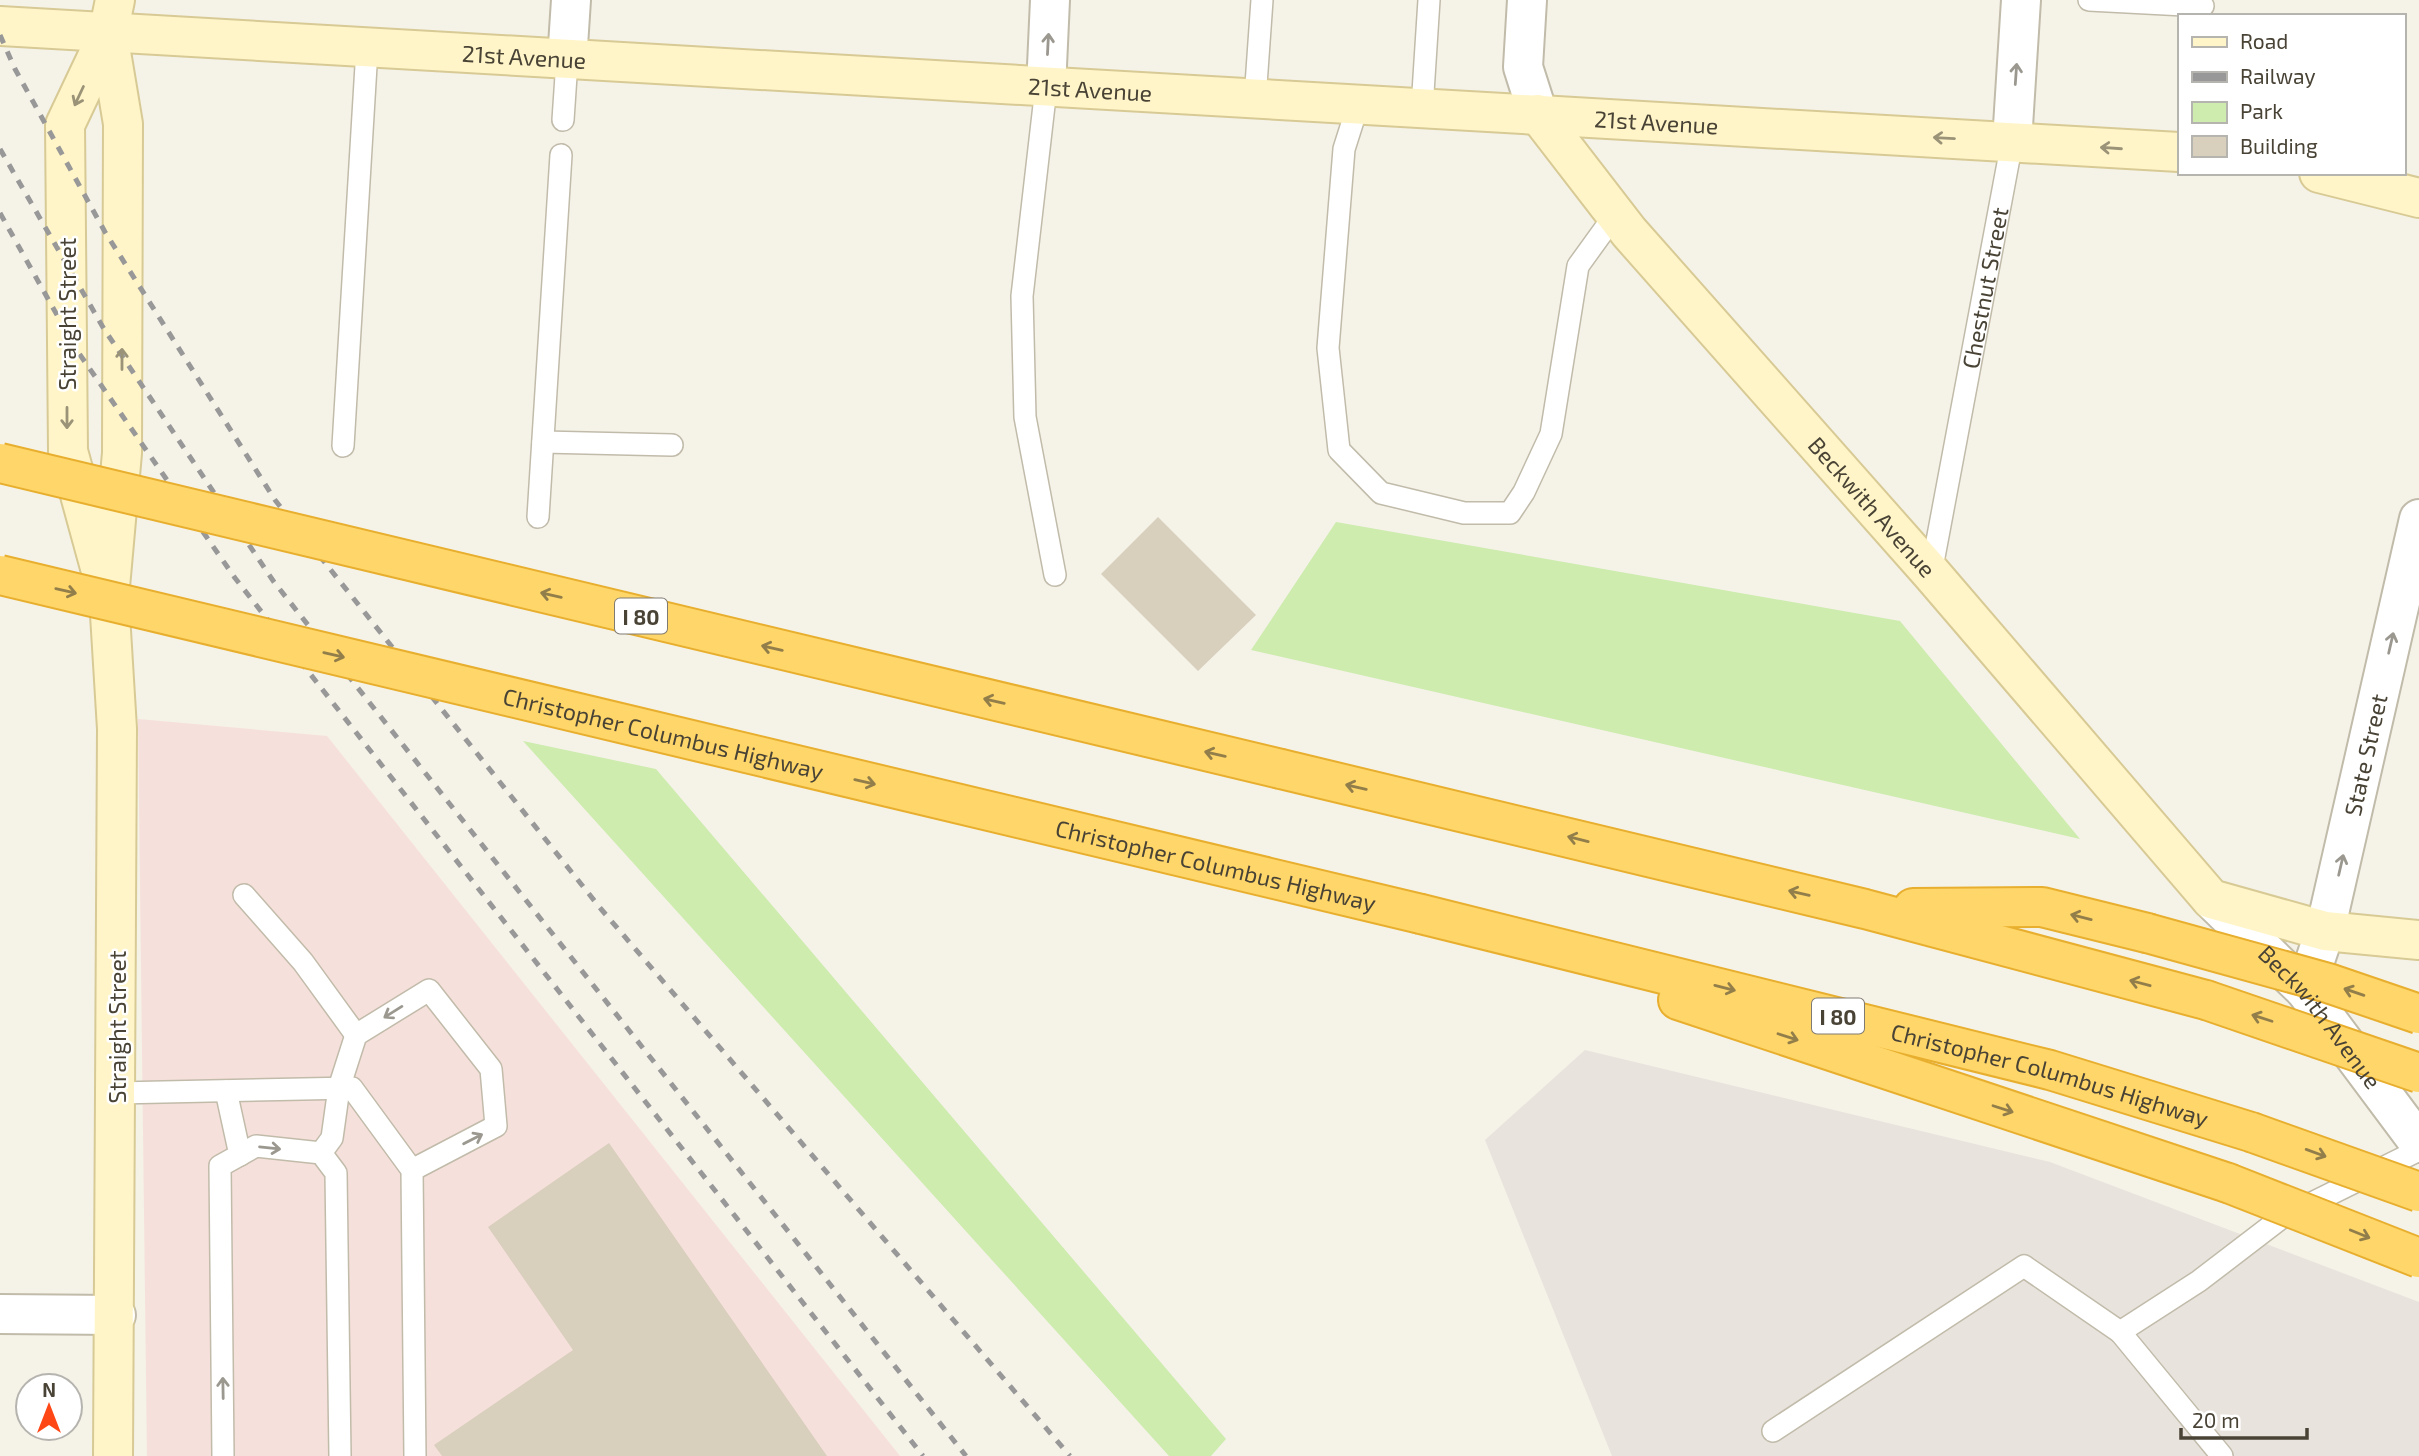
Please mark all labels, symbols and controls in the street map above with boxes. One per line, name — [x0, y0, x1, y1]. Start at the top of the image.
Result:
legend — [2178, 14, 2405, 175]
text: Road — [2240, 28, 2288, 53]
one-way arrow — [1042, 33, 1055, 56]
street label: 21st Avenue — [461, 39, 587, 74]
one-way arrow — [2010, 63, 2023, 86]
text: Railway — [2240, 63, 2316, 88]
street label: 21st Avenue — [1027, 71, 1153, 107]
one-way arrow — [72, 85, 85, 106]
text: Park — [2240, 98, 2283, 123]
street label: 21st Avenue — [1593, 104, 1719, 139]
one-way arrow — [1933, 131, 1956, 144]
text: Building — [2240, 133, 2318, 158]
one-way arrow — [2100, 141, 2123, 154]
street label: Chestnut Street — [1956, 205, 2013, 371]
street label: Straight Street — [53, 237, 81, 391]
one-way arrow — [115, 347, 129, 370]
one-way arrow — [60, 406, 74, 429]
street label: Beckwith Avenue — [1803, 431, 1942, 583]
one-way arrow — [54, 585, 77, 598]
one-way arrow — [540, 588, 563, 601]
road number: I 80 — [615, 598, 667, 634]
one-way arrow — [2385, 632, 2398, 655]
one-way arrow — [761, 641, 784, 654]
one-way arrow — [322, 649, 345, 662]
street label: Christopher Columbus Highway — [500, 682, 826, 785]
street label: State Street — [2338, 691, 2393, 819]
one-way arrow — [983, 693, 1005, 706]
one-way arrow — [1204, 746, 1227, 760]
one-way arrow — [853, 776, 876, 789]
one-way arrow — [1345, 780, 1368, 793]
street label: Christopher Columbus Highway — [1053, 813, 1379, 917]
one-way arrow — [1567, 832, 1589, 845]
one-way arrow — [2334, 854, 2348, 877]
one-way arrow — [1788, 886, 1810, 899]
one-way arrow — [2070, 910, 2093, 923]
street label: Beckwith Avenue — [2253, 939, 2387, 1094]
street label: Straight Street — [103, 950, 131, 1104]
one-way arrow — [2129, 975, 2151, 988]
one-way arrow — [1713, 982, 1736, 995]
one-way arrow — [2344, 985, 2366, 997]
road number: I 80 — [1812, 998, 1864, 1034]
one-way arrow — [383, 1006, 403, 1020]
one-way arrow — [2251, 1011, 2273, 1024]
street label: Christopher Columbus Highway — [1888, 1017, 2212, 1132]
one-way arrow — [1776, 1032, 1798, 1044]
one-way arrow — [1992, 1104, 2014, 1116]
one-way arrow — [462, 1131, 483, 1145]
one-way arrow — [258, 1141, 281, 1154]
one-way arrow — [2305, 1148, 2327, 1160]
one-way arrow — [2349, 1229, 2370, 1242]
north arrow — [14, 1372, 84, 1442]
one-way arrow — [216, 1377, 230, 1400]
text: N — [42, 1378, 56, 1401]
scale bar — [2181, 1396, 2307, 1440]
text: 20 m — [2192, 1407, 2240, 1432]

